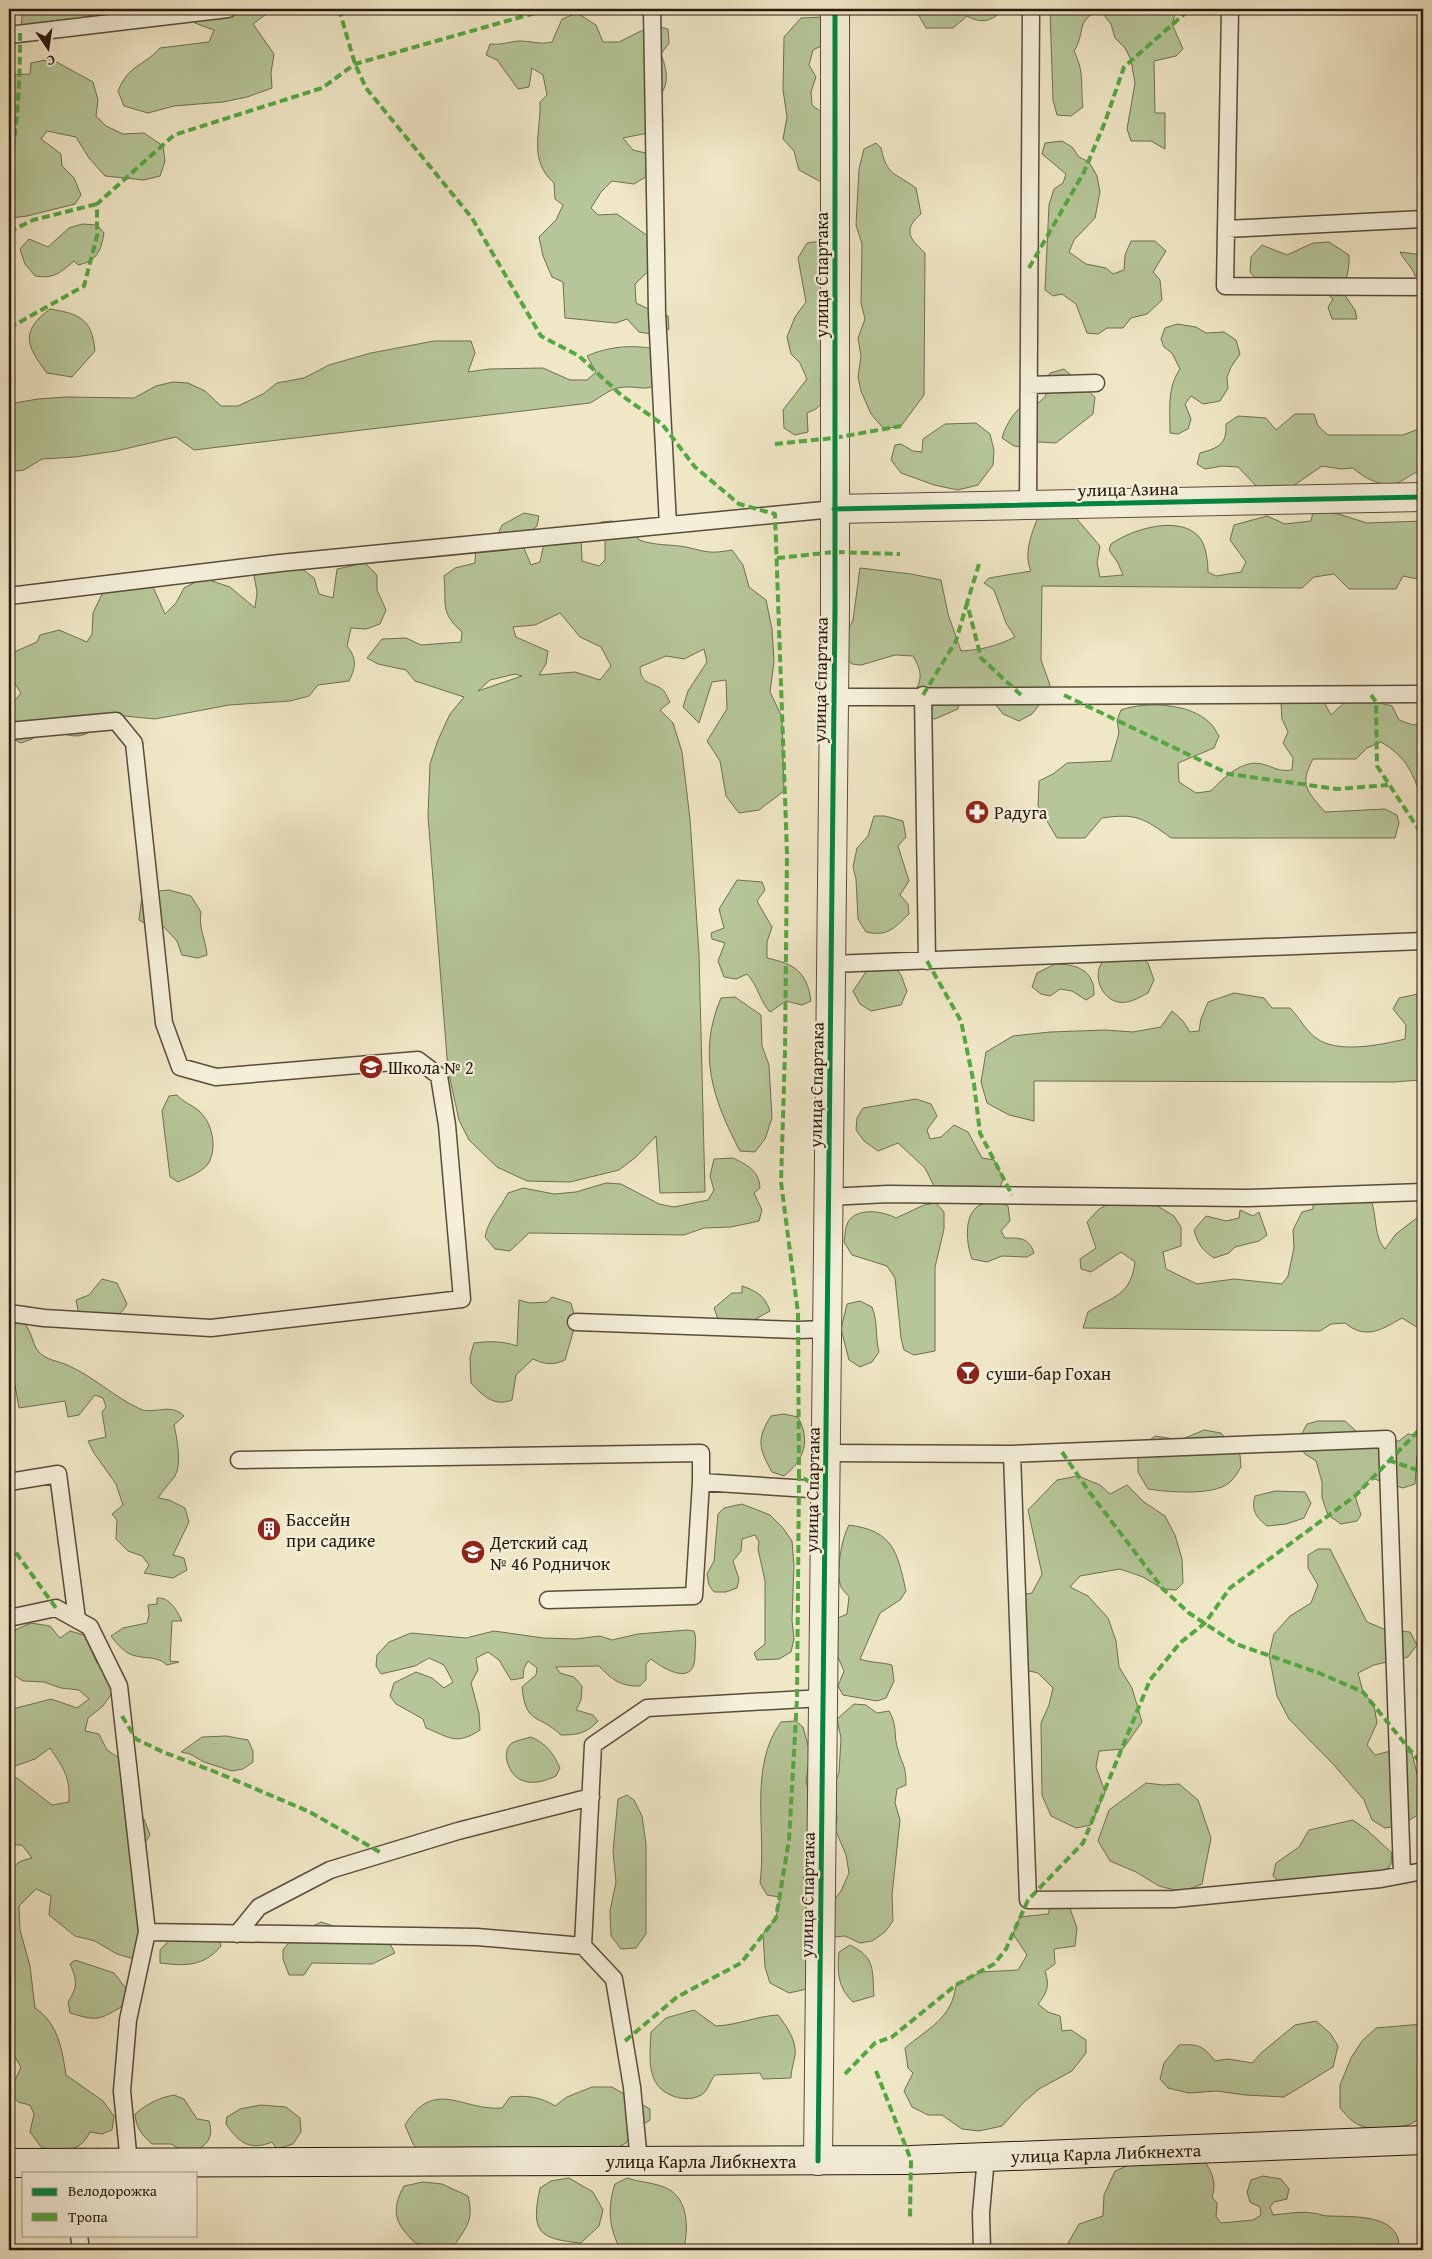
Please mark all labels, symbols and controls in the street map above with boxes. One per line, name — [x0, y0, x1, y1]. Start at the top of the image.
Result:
north arrow — [22, 22, 72, 72]
text: С — [45, 50, 57, 71]
street label: улица Спартака — [808, 212, 835, 339]
street label: улица Азина — [1076, 475, 1179, 503]
street label: улица Спартака — [805, 616, 835, 744]
pharmacy icon: Радуга — [964, 799, 990, 825]
place label: Радуга — [994, 799, 1048, 826]
street label: улица Спартака — [801, 1021, 831, 1149]
school or university icon: Школа № 2 — [358, 1054, 384, 1080]
place label: Школа № 2 — [388, 1054, 474, 1081]
bar icon: суши-бар Гохан — [955, 1360, 981, 1386]
place label: суши-бар Гохан — [986, 1360, 1111, 1387]
street label: улица Спартака — [797, 1426, 827, 1554]
place label: Бассейн при садике — [286, 1506, 375, 1554]
building icon: Бассейн при садике — [256, 1516, 282, 1542]
place label: Детский сад № 46 Родничок — [489, 1529, 611, 1577]
school or university icon: Детский сад № 46 Родничок — [460, 1539, 486, 1565]
street label: улица Спартака — [792, 1831, 822, 1959]
street label: улица Карла Либкнехта — [1009, 2136, 1202, 2170]
street label: улица Карла Либкнехта — [605, 2148, 797, 2175]
legend — [22, 2172, 198, 2236]
text: Велодорожка — [68, 2180, 158, 2201]
text: Тропа — [68, 2206, 109, 2227]

